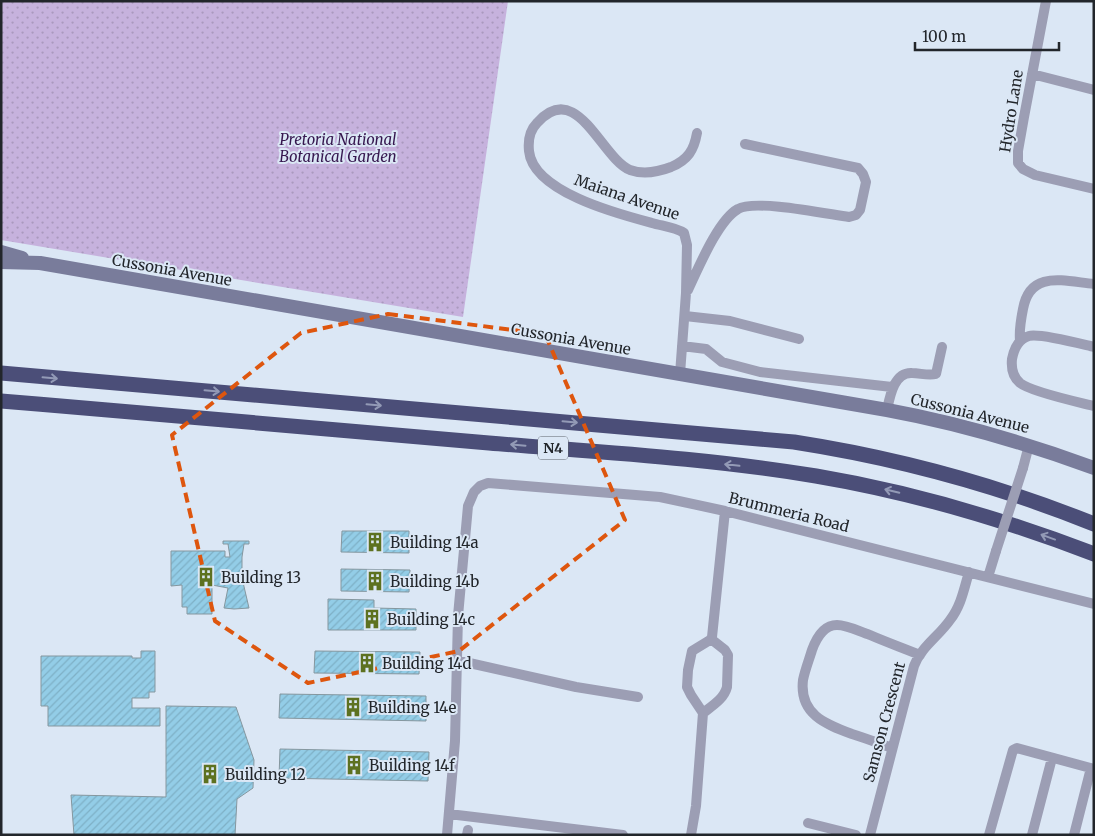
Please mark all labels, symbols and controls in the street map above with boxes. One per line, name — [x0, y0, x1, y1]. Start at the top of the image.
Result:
scale bar — [915, 20, 1059, 52]
text: 100 m — [922, 27, 966, 46]
street label: Hydro Lane — [995, 68, 1027, 154]
park label: Pretoria National Botanical Garden — [279, 130, 397, 166]
street label: Maiana Avenue — [572, 170, 682, 224]
street label: Cussonia Avenue — [111, 250, 234, 290]
street label: Cussonia Avenue — [510, 319, 633, 359]
one-way arrow — [42, 373, 58, 382]
one-way arrow — [203, 386, 219, 396]
street label: Cussonia Avenue — [909, 389, 1031, 437]
one-way arrow — [365, 400, 381, 409]
one-way arrow — [562, 418, 578, 427]
road number: N4 — [538, 436, 568, 459]
one-way arrow — [510, 440, 526, 450]
one-way arrow — [724, 460, 740, 469]
one-way arrow — [885, 486, 901, 495]
street label: Brummeria Road — [727, 488, 851, 536]
building icon: Building 14a — [364, 531, 386, 553]
one-way arrow — [1041, 531, 1056, 541]
place label: Building 14a — [390, 533, 479, 552]
building icon: Building 13 — [195, 566, 217, 588]
place label: Building 13 — [221, 568, 301, 587]
building icon: Building 14b — [364, 570, 386, 592]
place label: Building 14b — [390, 572, 479, 591]
building icon: Building 14c — [361, 608, 383, 630]
place label: Building 14c — [387, 610, 475, 629]
building icon: Building 14d — [356, 652, 378, 674]
place label: Building 14d — [382, 654, 472, 673]
street label: Samson Crescent — [859, 660, 909, 784]
building icon: Building 14e — [342, 696, 364, 718]
place label: Building 14e — [368, 698, 457, 717]
building icon: Building 14f — [343, 754, 365, 776]
place label: Building 14f — [369, 756, 456, 775]
building icon: Building 12 — [199, 763, 221, 785]
place label: Building 12 — [225, 765, 306, 784]

